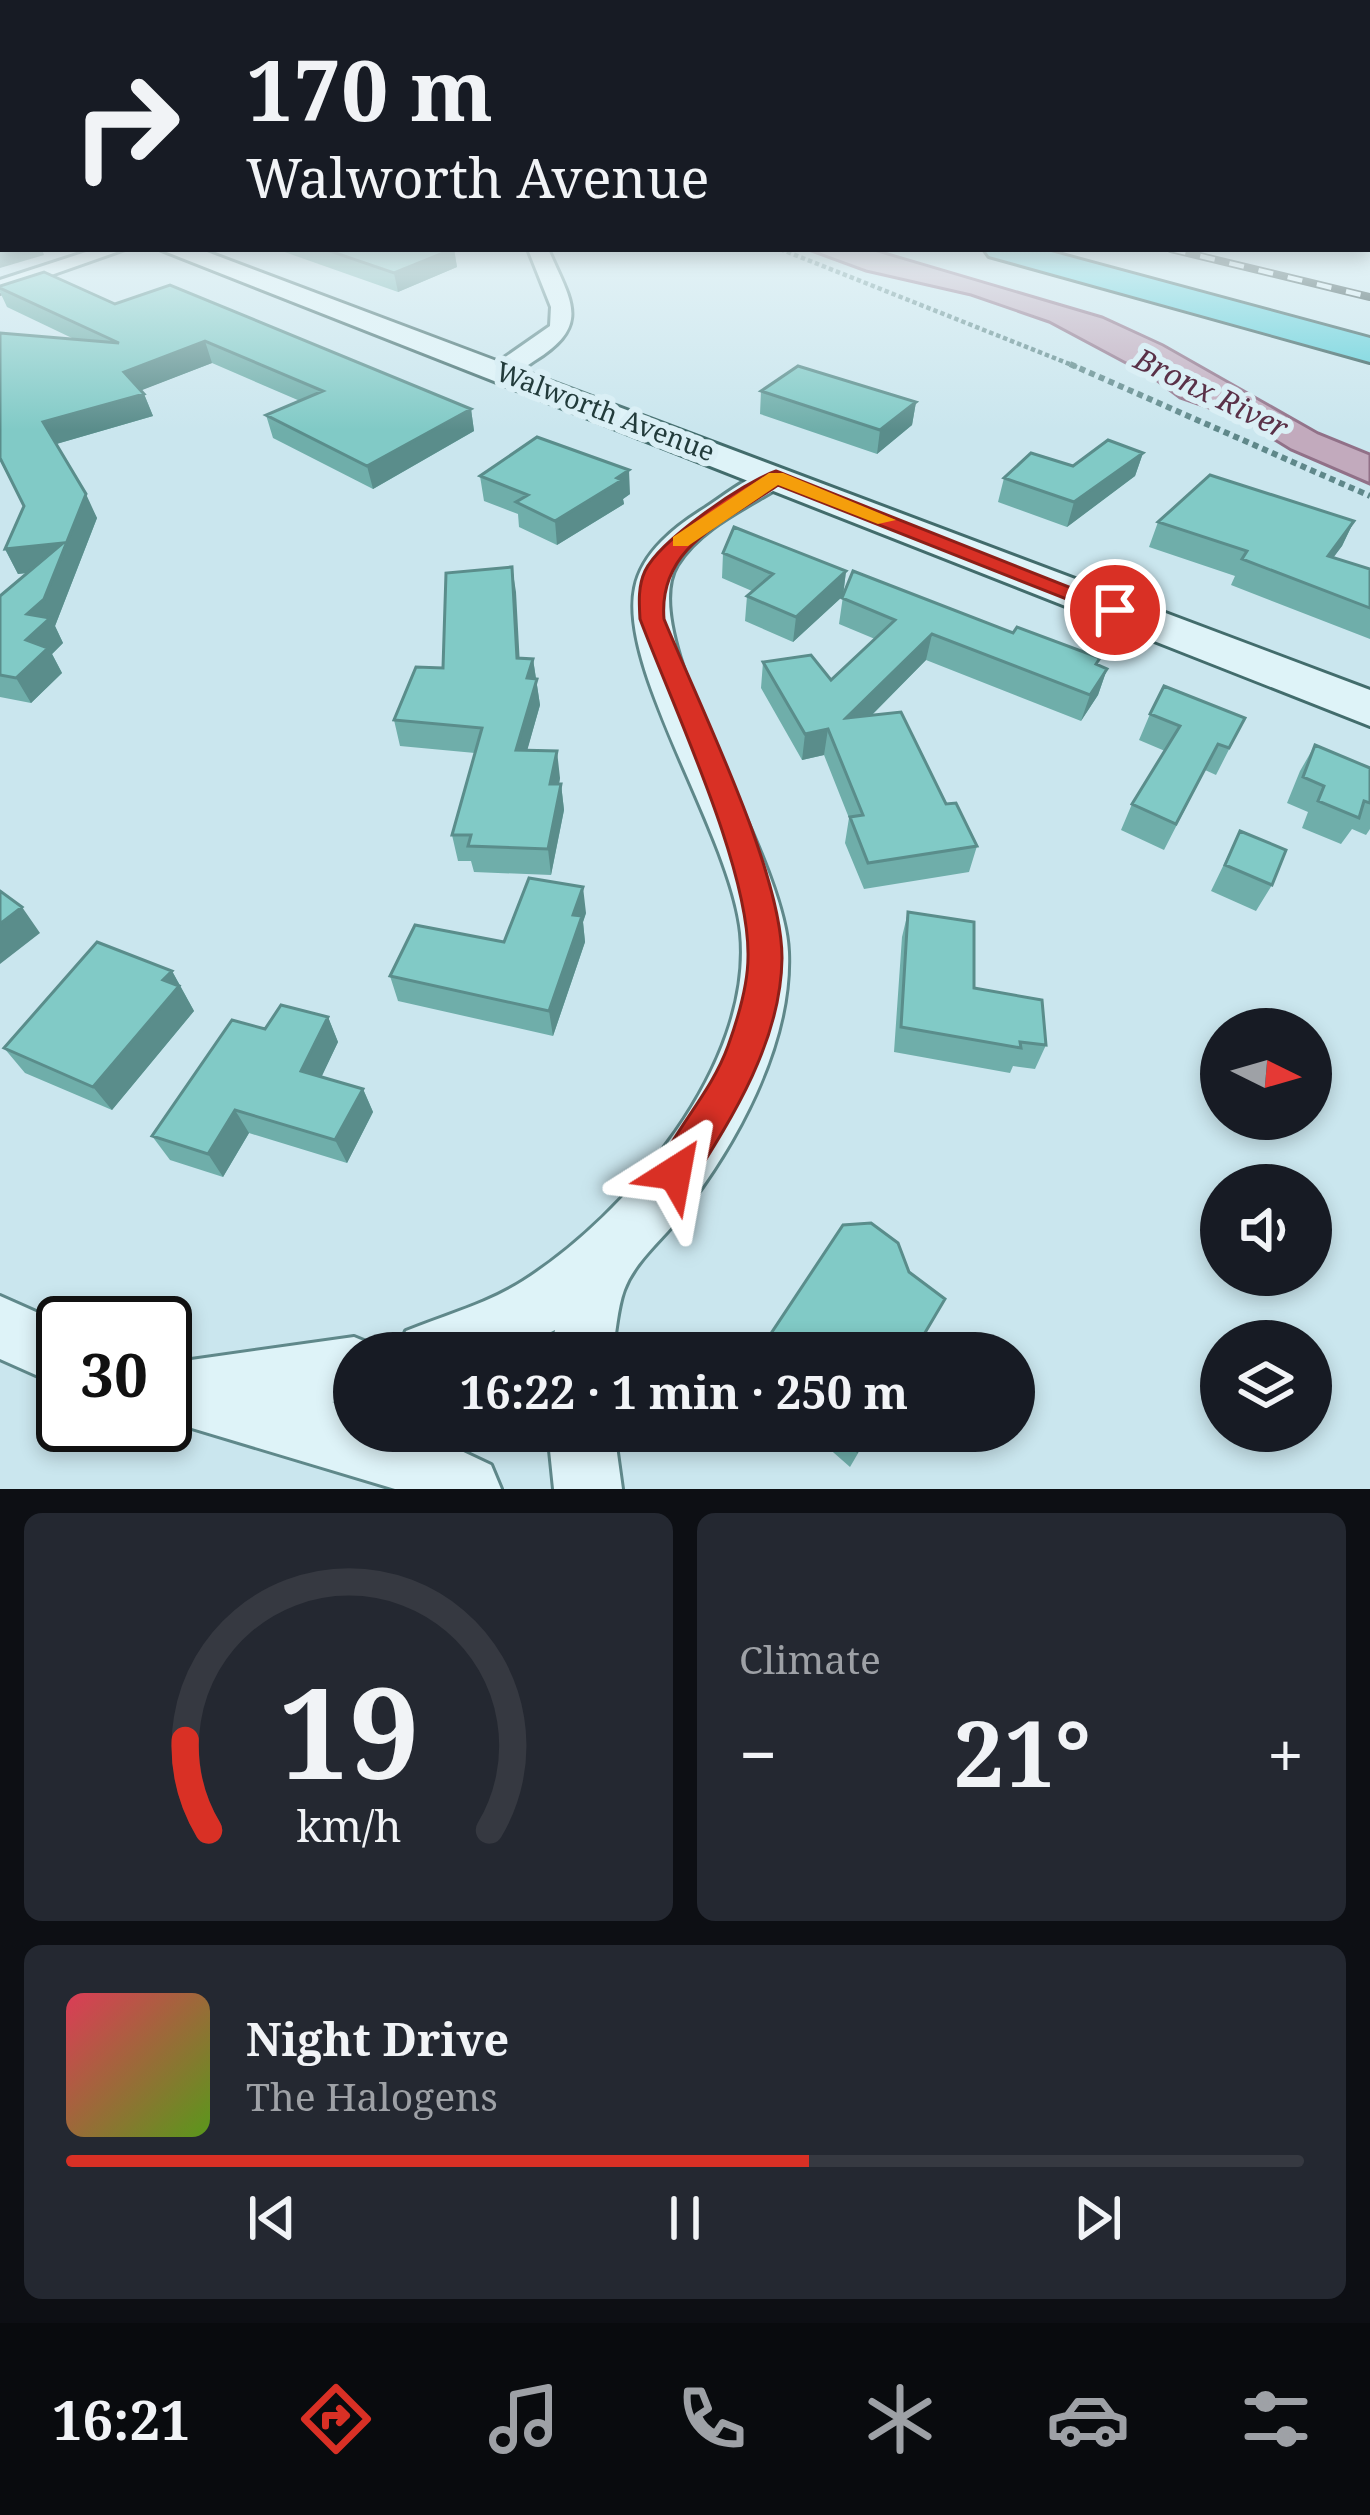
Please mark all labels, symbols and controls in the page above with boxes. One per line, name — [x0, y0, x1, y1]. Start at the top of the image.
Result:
text: 170 m — [246, 31, 493, 146]
icon: right — [48, 48, 204, 204]
text: Walworth Avenue — [246, 140, 709, 214]
water label: Bronx River — [1127, 337, 1296, 448]
street label: Walworth Avenue — [491, 352, 720, 469]
pin — [1064, 559, 1166, 661]
icon: arrive — [1082, 577, 1148, 643]
north arrow — [1200, 1008, 1332, 1140]
map controls — [1200, 1008, 1332, 1452]
position arrow — [612, 1110, 738, 1236]
button: sound — [1200, 1164, 1332, 1296]
speed limit sign: 30 — [36, 1296, 192, 1452]
button: layers — [1200, 1320, 1332, 1452]
text: 16:22 · 1 min · 250 m — [460, 1361, 908, 1422]
text: Climate — [739, 1632, 881, 1685]
text: 19 — [278, 1646, 419, 1816]
text: 21° — [953, 1691, 1091, 1813]
text: − — [739, 1708, 777, 1798]
text: + — [1267, 1708, 1304, 1798]
text: km/h — [296, 1796, 401, 1855]
text: Night Drive — [246, 2008, 509, 2069]
text: The Halogens — [246, 2069, 498, 2122]
icon: previous — [239, 2185, 305, 2251]
icon: pause — [652, 2185, 718, 2251]
icon: next — [1065, 2185, 1131, 2251]
icon: directions — [294, 2377, 378, 2461]
icon: music — [482, 2377, 566, 2461]
icon: phone — [670, 2377, 754, 2461]
icon: climate — [858, 2377, 942, 2461]
icon: car — [1046, 2377, 1130, 2461]
icon: filters — [1234, 2377, 1318, 2461]
text: 16:21 — [52, 2382, 190, 2456]

